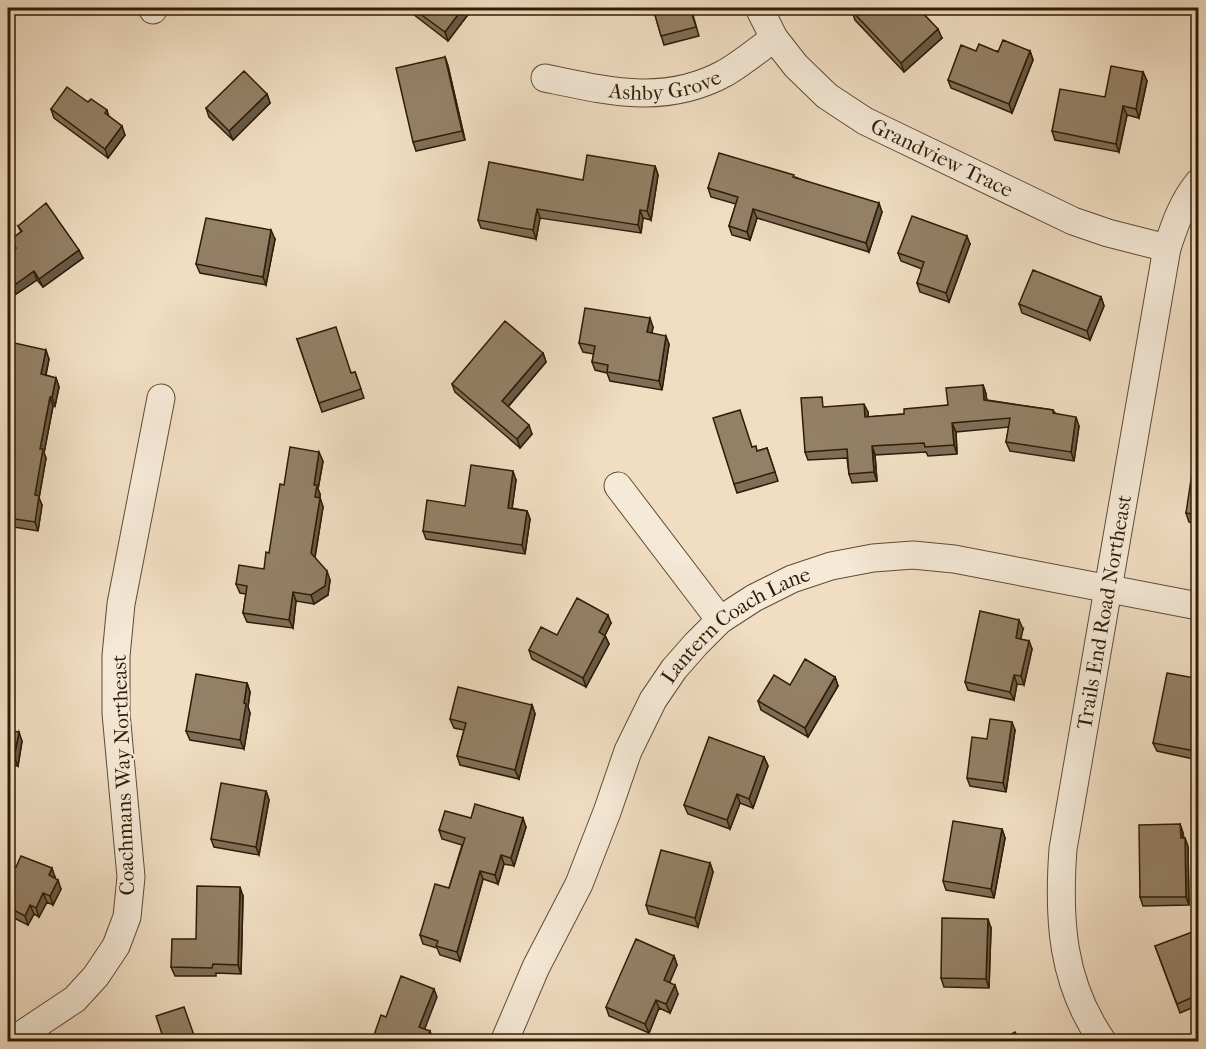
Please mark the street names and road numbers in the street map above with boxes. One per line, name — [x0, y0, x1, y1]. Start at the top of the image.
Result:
street label: Ashby Grove — [607, 65, 725, 105]
street label: Grandview Trace — [867, 114, 1017, 202]
street label: Trails End Road Northeast — [1072, 492, 1136, 731]
street label: Lantern Coach Lane — [656, 562, 813, 688]
street label: Coachmans Way Northeast — [107, 654, 139, 896]

